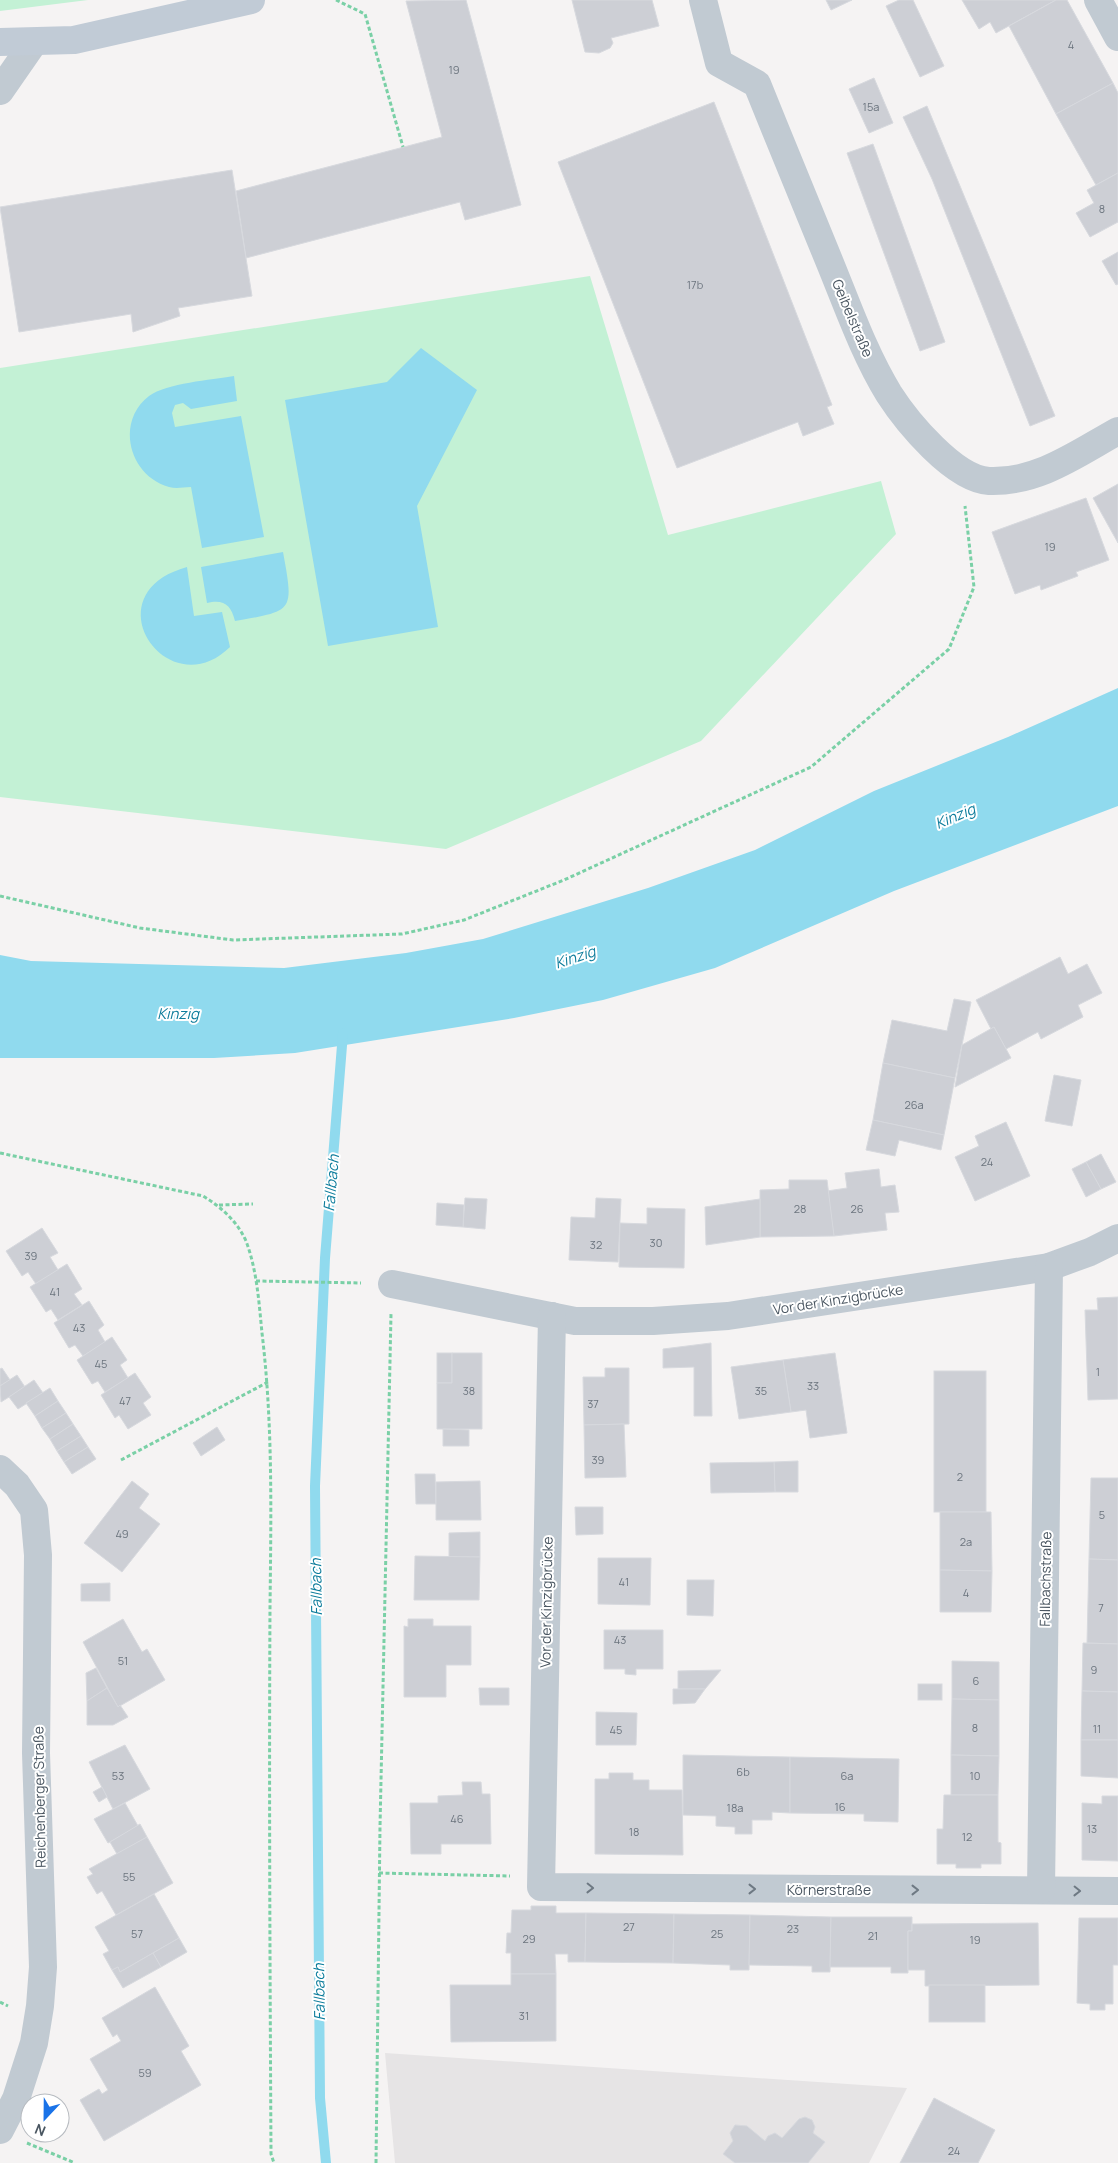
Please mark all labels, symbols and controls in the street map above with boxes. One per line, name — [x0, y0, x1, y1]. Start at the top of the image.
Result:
house number: 4 — [1068, 37, 1074, 52]
house number: 19 — [448, 62, 460, 77]
house number: 15a — [863, 99, 879, 114]
house number: 8 — [1099, 201, 1105, 216]
street label: Geibelstraße — [828, 276, 878, 360]
house number: 17b — [687, 277, 704, 292]
house number: 19 — [1044, 539, 1056, 554]
water label: Kinzig — [932, 798, 979, 834]
water label: Kinzig — [552, 940, 599, 973]
water label: Kinzig — [157, 1003, 200, 1024]
house number: 26a — [904, 1097, 924, 1112]
water label: Fallbach — [318, 1153, 344, 1212]
house number: 24 — [981, 1154, 993, 1169]
house number: 28 — [794, 1201, 806, 1216]
house number: 26 — [850, 1201, 864, 1216]
house number: 30 — [650, 1235, 662, 1250]
house number: 32 — [590, 1237, 602, 1252]
house number: 39 — [25, 1248, 38, 1263]
street label: Vor der Kinzigbrücke — [772, 1279, 904, 1319]
house number: 41 — [50, 1284, 60, 1299]
house number: 43 — [73, 1320, 85, 1335]
house number: 45 — [95, 1356, 107, 1371]
house number: 1 — [1096, 1364, 1100, 1379]
house number: 33 — [807, 1378, 819, 1393]
house number: 38 — [463, 1383, 475, 1398]
house number: 35 — [755, 1383, 767, 1398]
house number: 47 — [119, 1393, 131, 1408]
house number: 37 — [587, 1396, 599, 1411]
house number: 39 — [592, 1452, 605, 1467]
house number: 2 — [957, 1469, 963, 1484]
house number: 5 — [1099, 1507, 1105, 1522]
house number: 49 — [115, 1526, 129, 1541]
street label: Fallbachstraße — [1035, 1531, 1055, 1627]
house number: 2a — [960, 1534, 972, 1549]
street label: Vor der Kinzigbrücke — [535, 1536, 557, 1668]
water label: Fallbach — [305, 1557, 327, 1616]
house number: 41 — [619, 1574, 629, 1589]
house number: 4 — [963, 1585, 969, 1600]
house number: 7 — [1098, 1600, 1104, 1615]
house number: 43 — [614, 1632, 626, 1647]
house number: 51 — [118, 1653, 128, 1668]
house number: 9 — [1091, 1662, 1098, 1677]
house number: 6 — [973, 1673, 980, 1688]
house number: 8 — [972, 1720, 978, 1735]
house number: 11 — [1093, 1721, 1101, 1736]
house number: 45 — [610, 1722, 622, 1737]
street label: Reichenberger Straße — [28, 1726, 50, 1868]
house number: 6b — [736, 1764, 750, 1779]
house number: 53 — [112, 1768, 124, 1783]
house number: 6a — [841, 1768, 853, 1783]
house number: 10 — [969, 1768, 981, 1783]
house number: 16 — [834, 1799, 846, 1814]
house number: 18a — [727, 1800, 743, 1815]
house number: 46 — [450, 1811, 464, 1826]
house number: 13 — [1087, 1821, 1097, 1836]
house number: 18 — [629, 1824, 639, 1839]
house number: 12 — [962, 1829, 972, 1844]
house number: 55 — [123, 1869, 135, 1884]
street label: Körnerstraße — [787, 1880, 871, 1899]
one-way arrow — [586, 1883, 594, 1894]
one-way arrow — [748, 1884, 756, 1894]
one-way arrow — [911, 1885, 919, 1895]
one-way arrow — [1074, 1886, 1081, 1896]
house number: 27 — [623, 1919, 635, 1934]
house number: 23 — [787, 1921, 799, 1936]
house number: 57 — [131, 1926, 143, 1941]
house number: 25 — [711, 1926, 723, 1941]
house number: 21 — [868, 1928, 878, 1943]
house number: 29 — [522, 1931, 536, 1946]
house number: 19 — [969, 1932, 981, 1947]
water label: Fallbach — [308, 1962, 330, 2021]
house number: 31 — [519, 2008, 529, 2023]
house number: 59 — [138, 2065, 152, 2080]
north arrow — [20, 2093, 70, 2143]
text: N — [32, 2120, 48, 2141]
house number: 24 — [948, 2143, 960, 2158]

